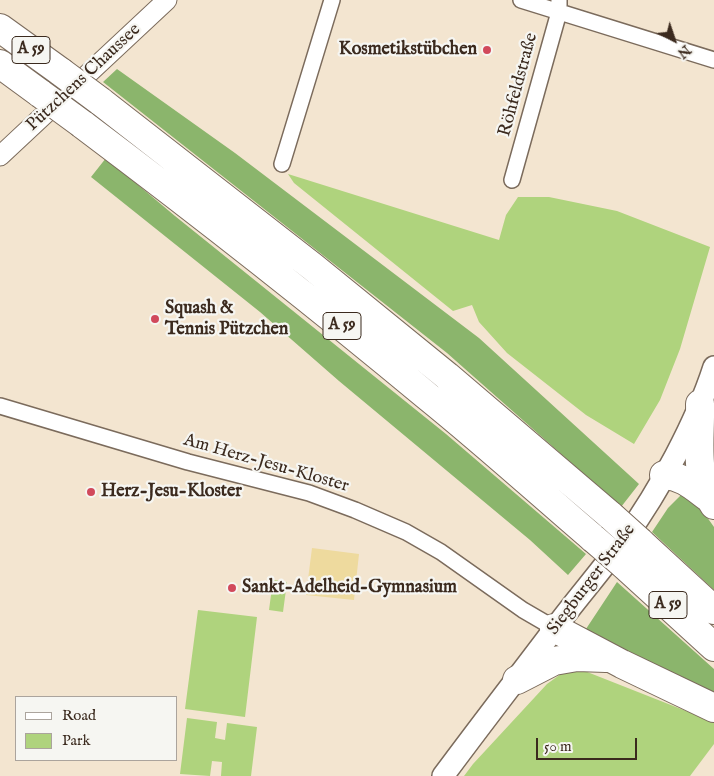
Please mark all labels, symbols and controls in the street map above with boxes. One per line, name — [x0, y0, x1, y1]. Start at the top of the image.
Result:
north arrow — [649, 15, 699, 65]
street label: Pützchens Chaussee — [22, 20, 146, 136]
street label: Röhfeldstraße — [495, 31, 543, 139]
road number: A 59 — [12, 36, 50, 64]
place label: Kosmetikstübchen — [339, 39, 477, 61]
text: N — [673, 41, 694, 62]
marker: Kosmetikstübchen — [481, 44, 493, 56]
place label: Squash & Tennis Pützchen — [165, 298, 288, 340]
road number: A 59 — [323, 312, 361, 340]
marker: Squash & Tennis Pützchen — [149, 313, 161, 325]
street label: Am Herz-Jesu-Kloster — [181, 430, 351, 498]
place label: Herz-Jesu-Kloster — [101, 481, 242, 503]
marker: Herz-Jesu-Kloster — [85, 486, 97, 498]
street label: Siegburger Straße — [543, 520, 641, 640]
place label: Sankt-Adelheid-Gymnasium — [242, 577, 457, 599]
marker: Sankt-Adelheid-Gymnasium — [226, 582, 238, 594]
road number: A 59 — [649, 592, 687, 618]
legend — [15, 696, 178, 761]
text: Road — [62, 706, 96, 725]
scale bar — [539, 728, 640, 760]
text: Park — [62, 731, 91, 750]
text: 50 m — [544, 737, 572, 756]

